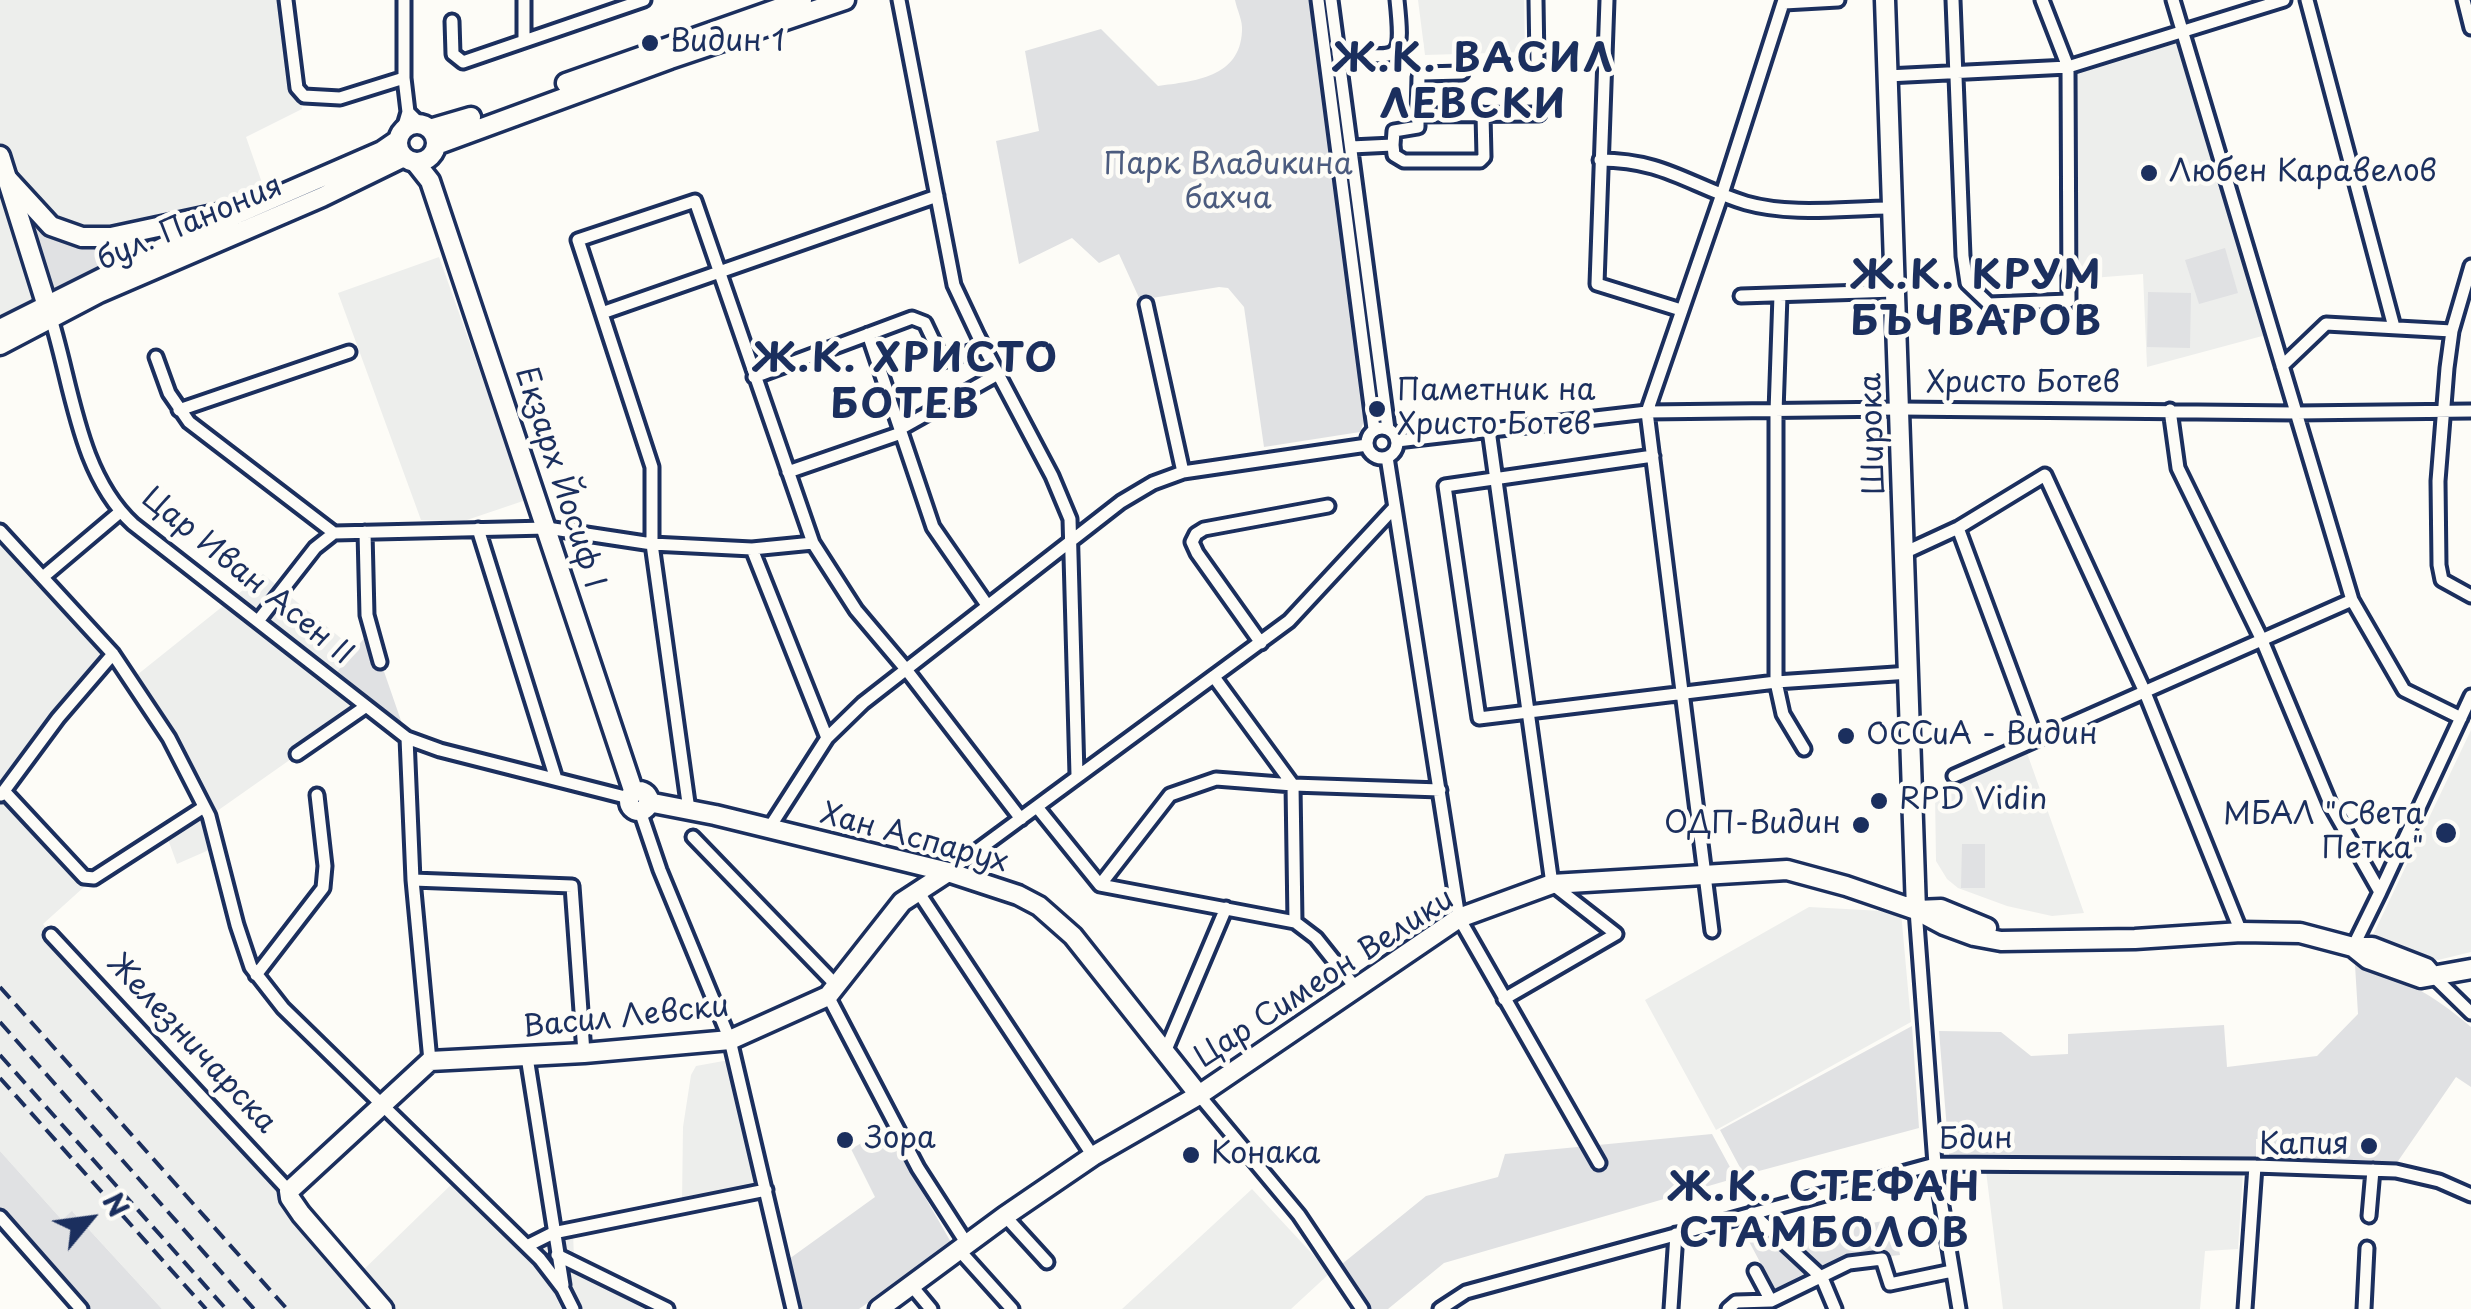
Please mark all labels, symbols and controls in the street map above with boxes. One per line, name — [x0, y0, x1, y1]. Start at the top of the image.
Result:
place label: Видин 1 — [670, 25, 785, 61]
marker: Видин 1 — [639, 32, 661, 54]
district label: Ж.К. ВАСИЛ ЛЕВСКИ — [1332, 37, 1616, 131]
park label: Парк Владикина бахча — [1103, 148, 1353, 218]
place label: Любен Каравелов — [2169, 155, 2437, 191]
marker: Любен Каравелов — [2138, 162, 2160, 184]
street label: бул. Панония — [92, 169, 288, 279]
district label: Ж.К. КРУМ БЪЧВАРОВ — [1850, 254, 2104, 348]
district label: Ж.К. ХРИСТО БОТЕВ — [755, 337, 1057, 431]
street label: Екзарх Йосиф I — [506, 362, 612, 594]
street label: Христо Ботев — [1926, 366, 2120, 402]
street label: Широка — [1854, 373, 1894, 495]
place label: Паметник на Христо Ботев — [1397, 374, 1595, 444]
marker: Паметник на Христо Ботев — [1366, 398, 1388, 420]
street label: Цар Иван Асен II — [134, 481, 360, 673]
place label: ОССиА - Видин — [1866, 718, 2098, 754]
marker: ОССиА - Видин — [1835, 725, 1857, 747]
place label: RPD Vidin — [1899, 783, 2047, 819]
marker: RPD Vidin — [1868, 790, 1890, 812]
street label: Хан Аспарух — [816, 797, 1012, 881]
place label: МБАЛ "Света Петка" — [2223, 798, 2424, 868]
place label: ОДП-Видин — [1664, 807, 1841, 843]
marker: ОДП-Видин — [1850, 814, 1872, 836]
marker: МБАЛ "Света Петка" — [2433, 820, 2459, 846]
street label: Цар Симеон Велики — [1189, 882, 1461, 1076]
street label: Железничарска — [99, 947, 283, 1141]
street label: Васил Левски — [521, 989, 731, 1047]
street label: Бдин — [1939, 1121, 2013, 1159]
place label: Зора — [865, 1122, 936, 1158]
place label: Капия — [2259, 1128, 2349, 1164]
marker: Зора — [834, 1129, 856, 1151]
marker: Капия — [2358, 1135, 2380, 1157]
place label: Конака — [1211, 1137, 1320, 1173]
marker: Конака — [1180, 1144, 1202, 1166]
district label: Ж.К. СТЕФАН СТАМБОЛОВ — [1670, 1166, 1980, 1260]
north arrow — [40, 1169, 140, 1269]
text: N — [92, 1184, 141, 1224]

